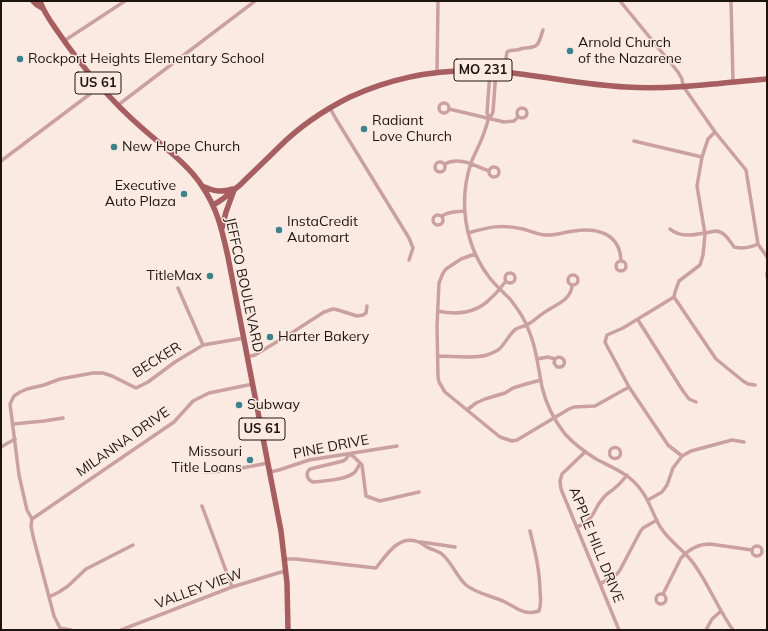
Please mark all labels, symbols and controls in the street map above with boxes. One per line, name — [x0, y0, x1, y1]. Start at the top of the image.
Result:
place label: Arnold Church of the Nazarene — [578, 35, 682, 68]
marker: Arnold Church of the Nazarene — [565, 46, 575, 56]
place label: Rockport Heights Elementary School — [28, 51, 264, 67]
marker: Rockport Heights Elementary School — [15, 54, 25, 64]
road number: MO 231 — [454, 59, 512, 81]
road number: US 61 — [75, 72, 121, 94]
place label: Radiant Love Church — [372, 113, 452, 146]
marker: Radiant Love Church — [359, 124, 369, 134]
place label: New Hope Church — [122, 139, 240, 155]
marker: New Hope Church — [109, 142, 119, 152]
place label: Executive Auto Plaza — [105, 178, 176, 210]
marker: Executive Auto Plaza — [179, 189, 189, 199]
place label: InstaCredit Automart — [287, 214, 358, 246]
street label: JEFFCO BOULEVARD — [221, 216, 267, 354]
marker: InstaCredit Automart — [274, 225, 284, 235]
place label: TitleMax — [146, 268, 202, 284]
marker: TitleMax — [205, 271, 215, 281]
place label: Harter Bakery — [278, 329, 369, 345]
marker: Harter Bakery — [265, 332, 275, 342]
street label: BECKER — [130, 339, 184, 381]
place label: Subway — [247, 397, 300, 413]
marker: Subway — [234, 400, 244, 410]
street label: MILANNA DRIVE — [73, 404, 173, 480]
road number: US 61 — [239, 418, 285, 440]
street label: PINE DRIVE — [292, 431, 370, 463]
place label: Missouri Title Loans — [172, 444, 242, 476]
marker: Missouri Title Loans — [245, 455, 255, 465]
street label: APPLE HILL DRIVE — [565, 485, 627, 605]
street label: VALLEY VIEW — [153, 565, 245, 613]

